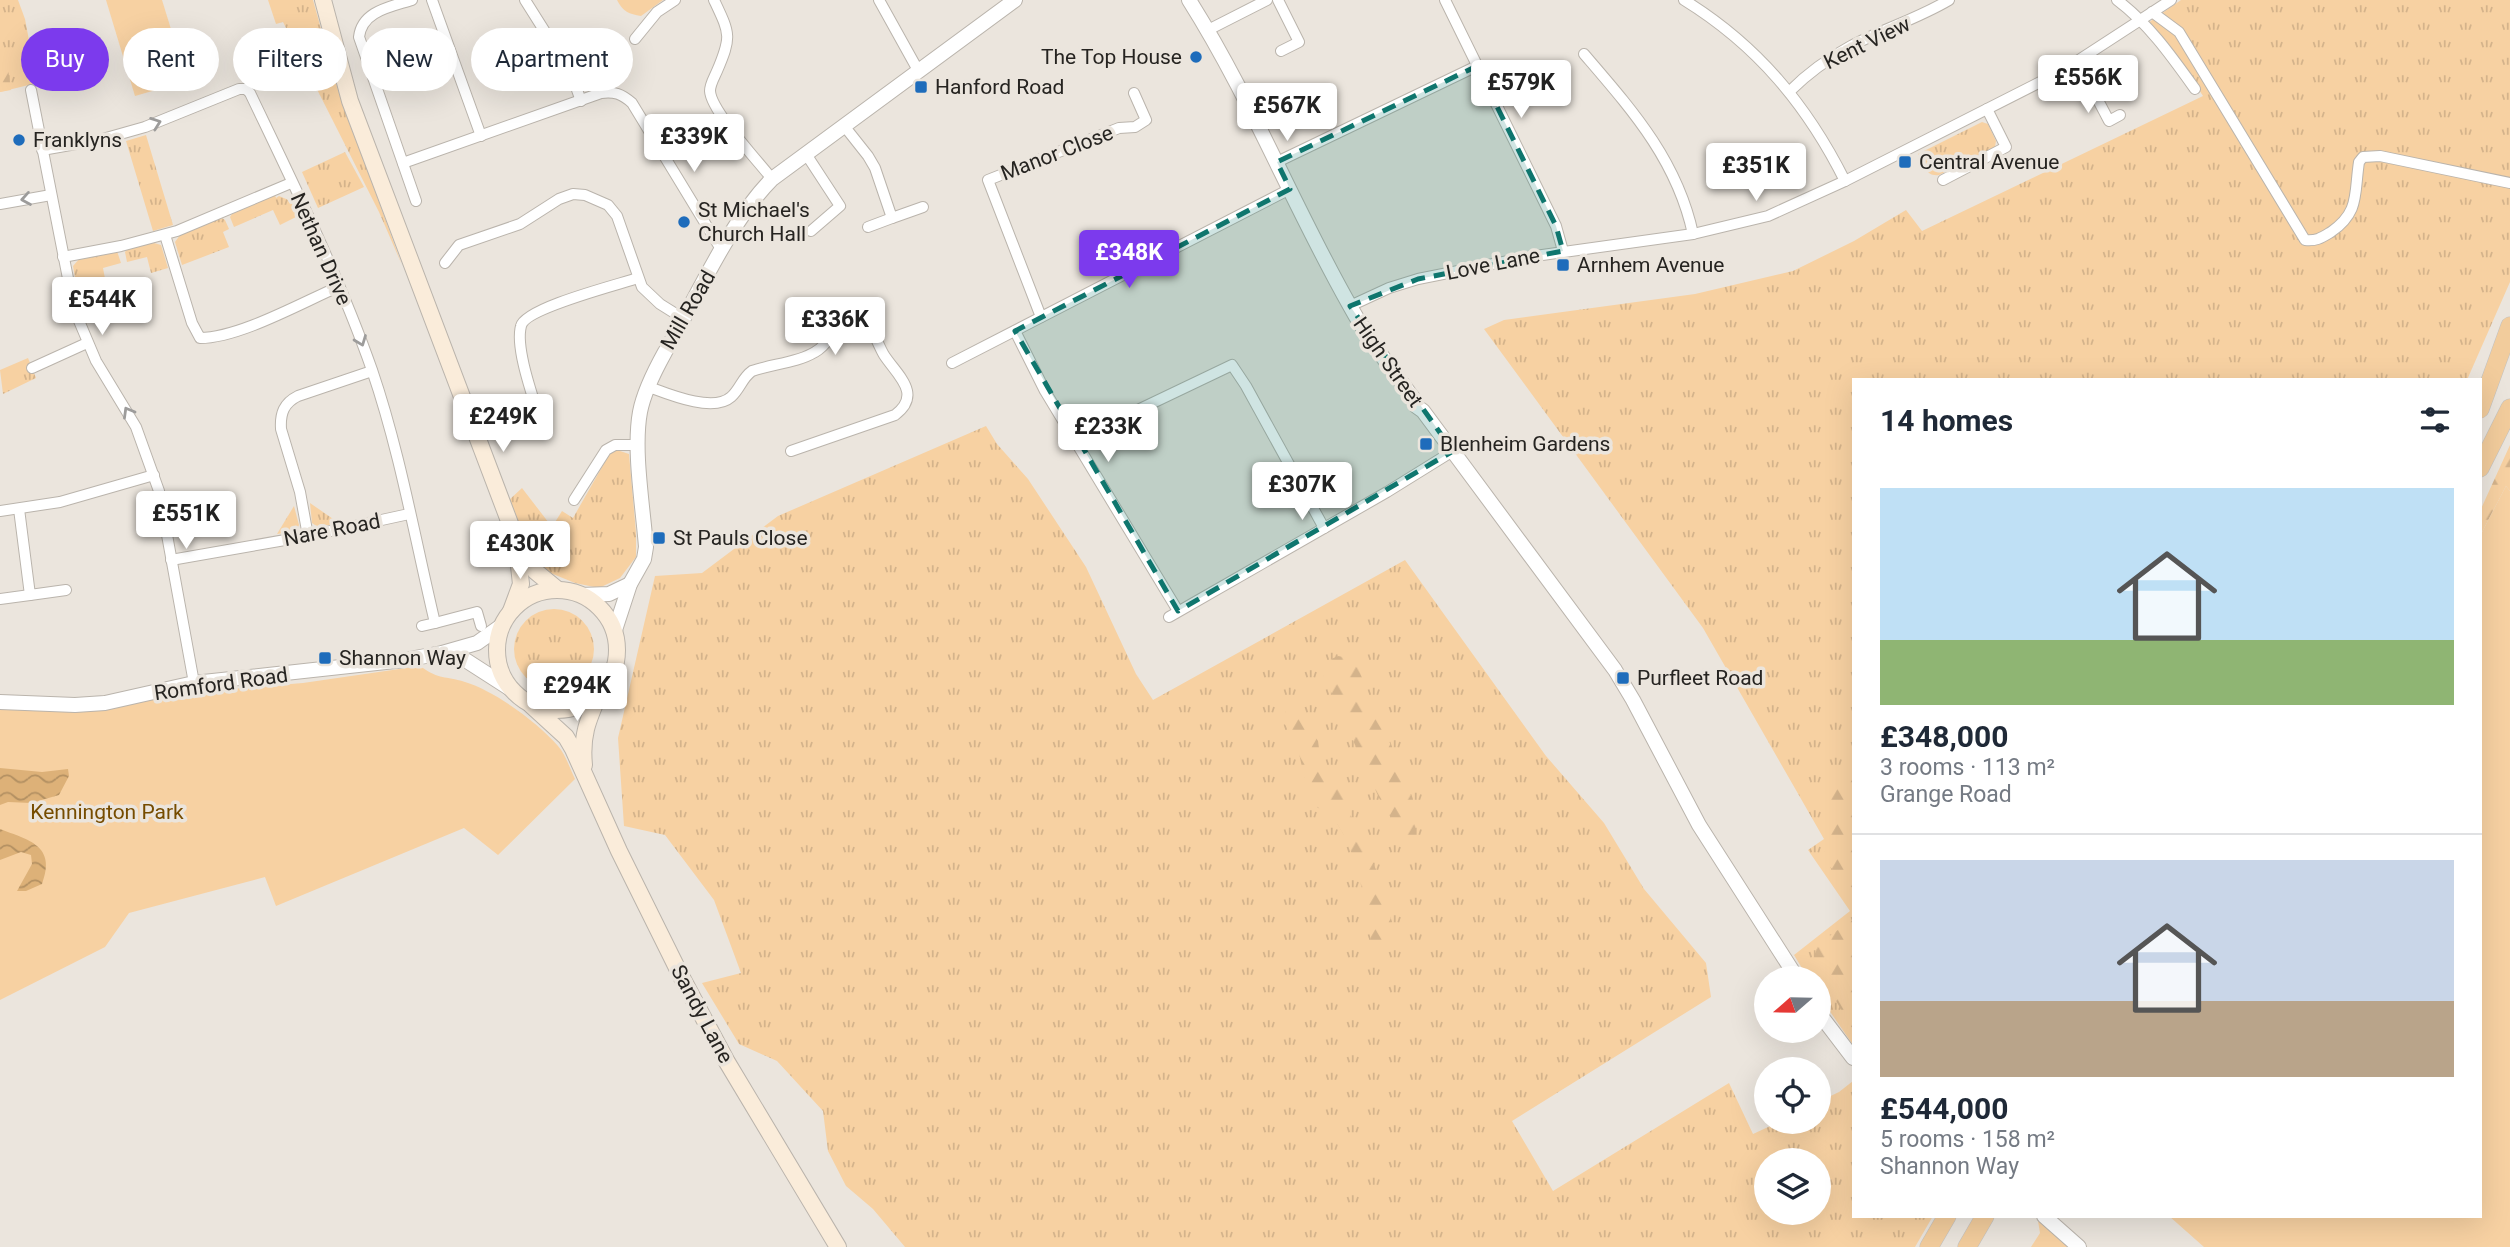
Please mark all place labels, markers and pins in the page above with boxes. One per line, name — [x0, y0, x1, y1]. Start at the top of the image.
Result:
place label: The Top House — [1041, 45, 1182, 69]
marker: The Top House — [1188, 49, 1204, 65]
pin: £556K — [2039, 55, 2137, 115]
pin: £579K — [1472, 60, 1570, 120]
place label: Hanford Road — [935, 75, 1064, 99]
marker: Hanford Road — [913, 79, 929, 95]
pin: £567K — [1238, 83, 1336, 143]
pin: £339K — [645, 114, 743, 174]
place label: Franklyns — [33, 128, 122, 152]
marker: Franklyns — [11, 132, 27, 148]
pin: £351K — [1707, 144, 1805, 203]
place label: Central Avenue — [1919, 150, 2059, 174]
marker: Central Avenue — [1897, 154, 1913, 170]
place label: St Michael's Church Hall — [698, 198, 810, 246]
marker: St Michael's Church Hall — [676, 214, 692, 230]
pin: £348K — [1080, 230, 1178, 290]
place label: Arnhem Avenue — [1577, 253, 1724, 277]
marker: Arnhem Avenue — [1555, 257, 1571, 273]
pin: £544K — [53, 278, 151, 337]
pin: £336K — [786, 298, 884, 357]
pin: £249K — [454, 394, 552, 454]
pin: £233K — [1059, 405, 1157, 464]
place label: Blenheim Gardens — [1440, 432, 1610, 456]
marker: Blenheim Gardens — [1418, 436, 1434, 452]
pin: £307K — [1253, 462, 1351, 522]
pin: £551K — [137, 491, 235, 551]
pin: £430K — [471, 522, 569, 581]
place label: St Pauls Close — [673, 526, 808, 550]
marker: St Pauls Close — [651, 530, 667, 546]
place label: Shannon Way — [339, 646, 466, 670]
marker: Shannon Way — [317, 650, 333, 666]
pin: £294K — [528, 664, 626, 723]
place label: Purfleet Road — [1637, 666, 1763, 690]
marker: Purfleet Road — [1615, 670, 1631, 686]

